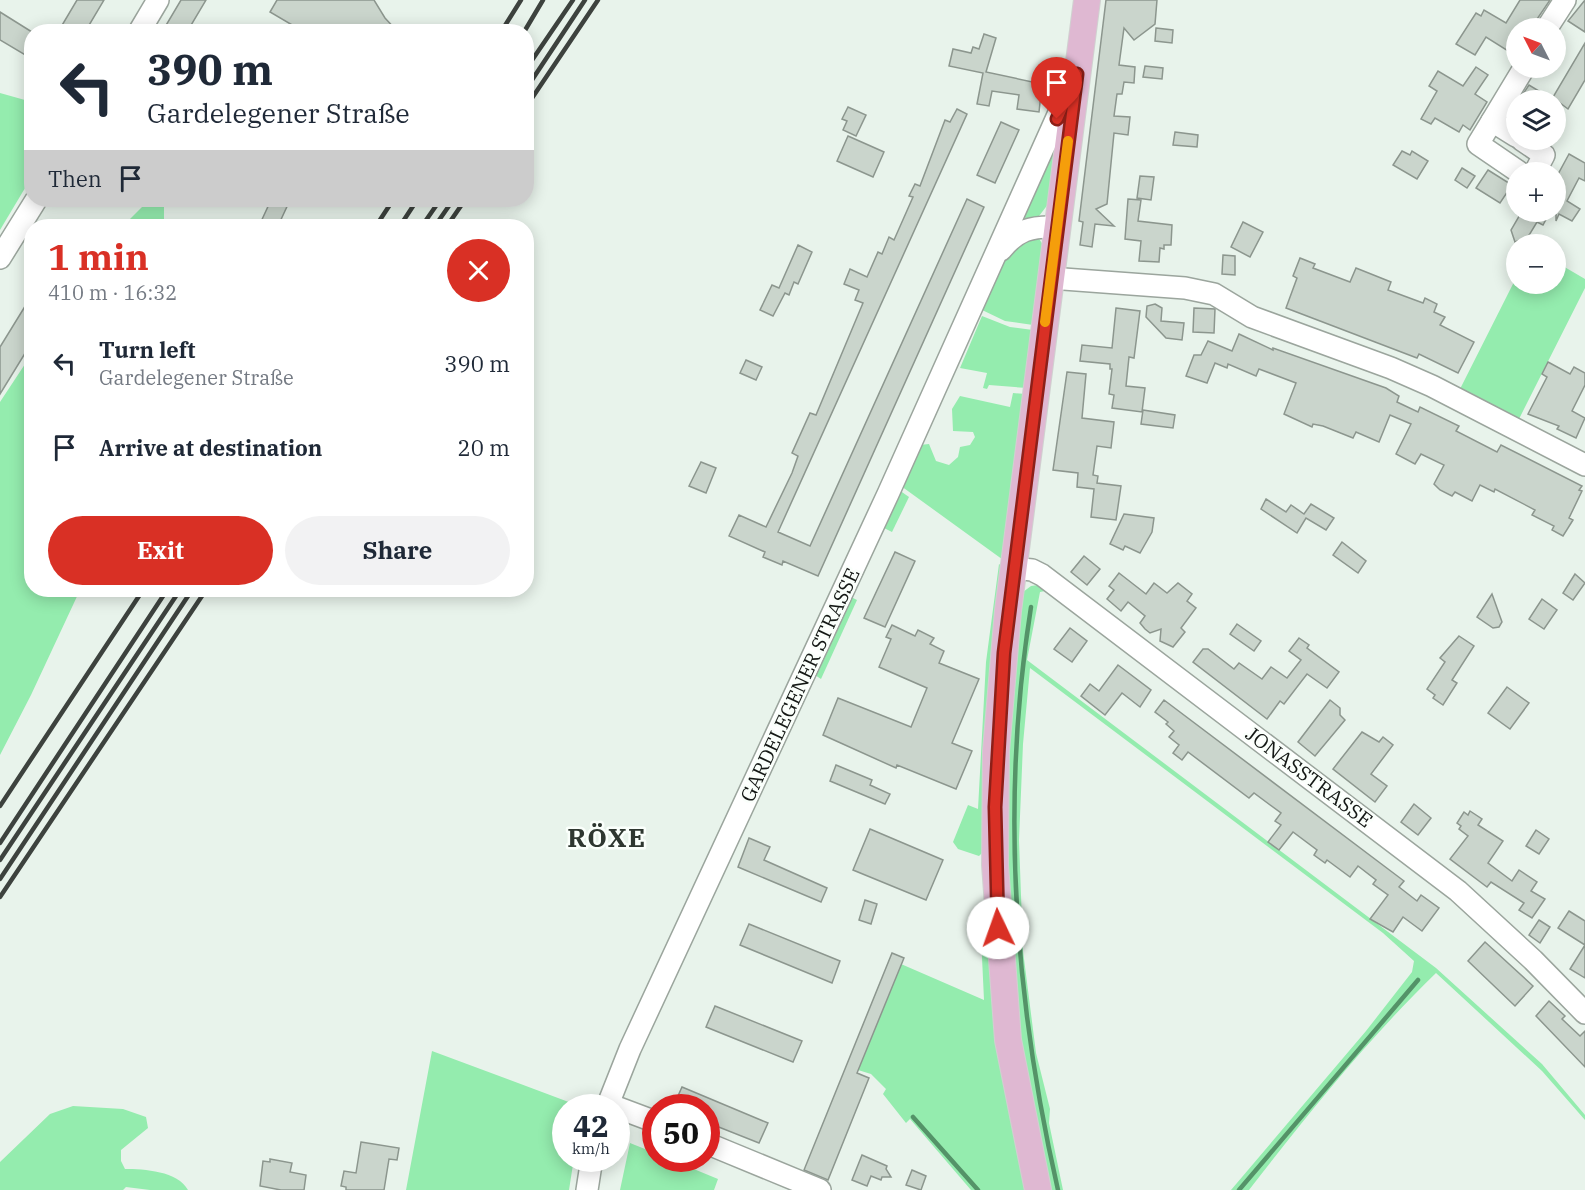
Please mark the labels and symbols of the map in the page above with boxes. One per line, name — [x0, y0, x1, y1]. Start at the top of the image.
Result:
north arrow — [1506, 18, 1566, 78]
pin — [1031, 57, 1082, 119]
street label: GARDELEGENER STRASSE — [733, 564, 866, 806]
street label: JONASSTRASSE — [1240, 720, 1378, 833]
district label: RÖXE — [567, 820, 647, 854]
position arrow — [966, 896, 1030, 960]
speed limit sign: 50 — [642, 1094, 720, 1172]

